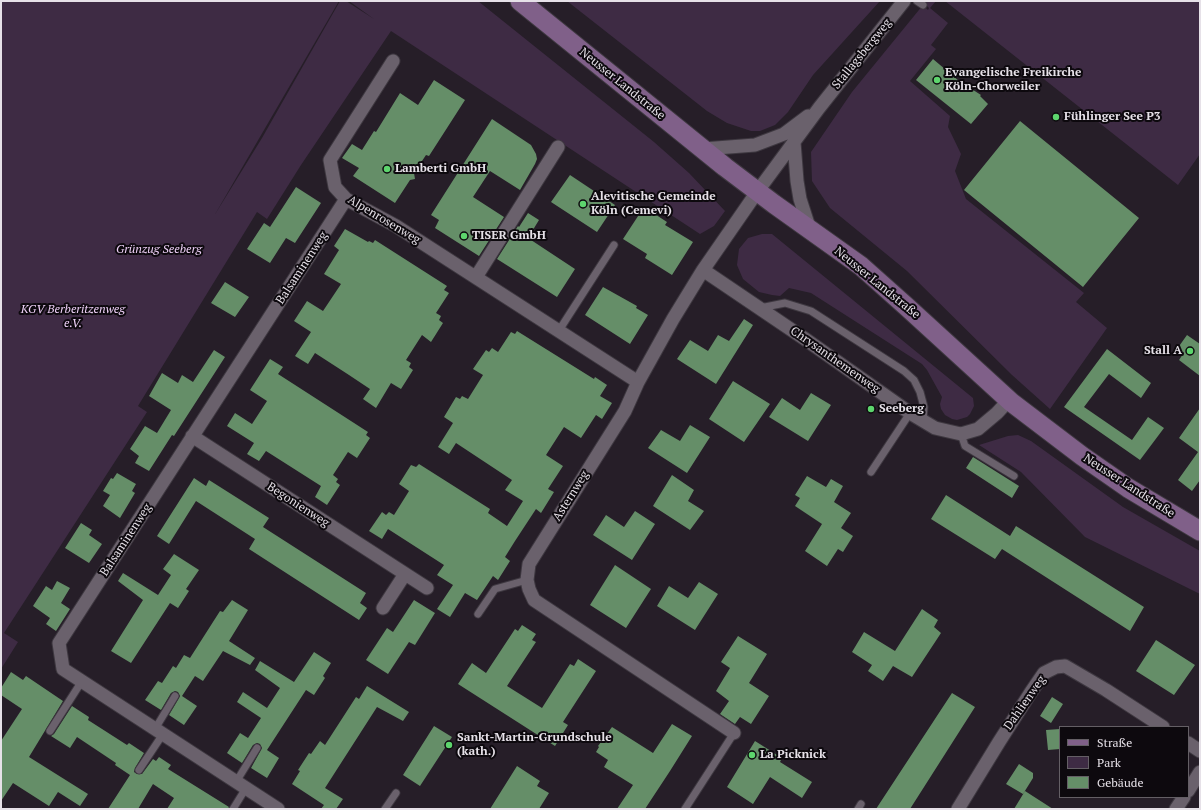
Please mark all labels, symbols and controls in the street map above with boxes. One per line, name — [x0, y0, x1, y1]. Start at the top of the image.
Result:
street label: Stallagsbergweg — [829, 16, 895, 92]
street label: Neusser Landstraße — [576, 45, 668, 123]
place label: Evangelische Freikirche Köln-Chorweiler — [945, 66, 1081, 94]
marker: Evangelische Freikirche Köln-Chorweiler — [932, 75, 942, 85]
place label: Fühlinger See P3 — [1064, 110, 1161, 124]
marker: Fühlinger See P3 — [1051, 112, 1061, 122]
place label: Lamberti GmbH — [395, 162, 486, 176]
marker: Lamberti GmbH — [382, 164, 392, 174]
place label: Alevitische Gemeinde Köln (Cemevi) — [591, 190, 716, 218]
street label: Alpenrosenweg — [345, 193, 423, 247]
marker: Alevitische Gemeinde Köln (Cemevi) — [578, 199, 588, 209]
street label: Balsaminenweg — [273, 229, 331, 307]
place label: TISER GmbH — [472, 229, 546, 243]
marker: TISER GmbH — [459, 231, 469, 241]
park label: Grünzug Seeberg — [116, 243, 202, 257]
street label: Neusser Landstraße — [831, 244, 923, 322]
park label: KGV Berberitzenweg e.V. — [21, 303, 125, 331]
street label: Chrysanthemenweg — [787, 324, 883, 396]
place label: Stall A — [1144, 344, 1182, 358]
marker: Stall A — [1185, 346, 1195, 356]
place label: Seeberg — [879, 402, 924, 416]
marker: Seeberg — [866, 404, 876, 414]
street label: Neusser Landstraße — [1081, 451, 1177, 521]
street label: Asternweg — [550, 468, 592, 524]
street label: Begonienweg — [264, 480, 332, 530]
street label: Balsaminenweg — [97, 501, 155, 579]
street label: Dahlienweg — [1001, 673, 1049, 733]
legend — [1059, 726, 1189, 798]
place label: Sankt-Martin-Grundschule (kath.) — [457, 731, 612, 759]
text: Straße — [1097, 735, 1132, 750]
marker: Sankt-Martin-Grundschule (kath.) — [444, 740, 454, 750]
place label: La Picknick — [760, 748, 826, 762]
marker: La Picknick — [747, 750, 757, 760]
text: Park — [1097, 755, 1121, 770]
text: Gebäude — [1097, 775, 1143, 790]

